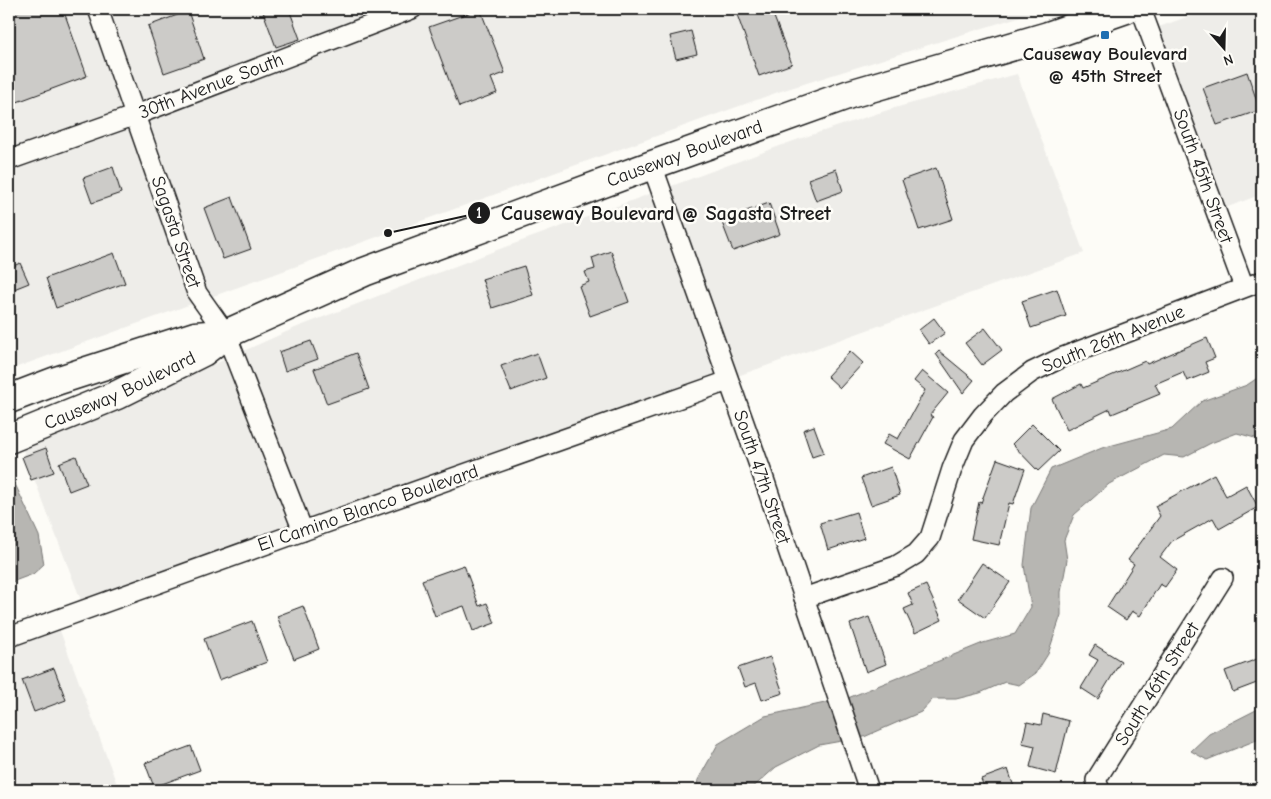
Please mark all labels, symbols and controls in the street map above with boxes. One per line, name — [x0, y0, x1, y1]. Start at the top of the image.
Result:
north arrow — [1198, 22, 1248, 72]
marker: Causeway Boulevard @ 45th Street — [1099, 29, 1111, 41]
place label: Causeway Boulevard @ 45th Street — [1023, 43, 1187, 87]
street label: 30th Avenue South — [136, 48, 286, 124]
text: N — [1221, 50, 1235, 69]
street label: South 45th Street — [1169, 106, 1238, 247]
street label: Causeway Boulevard — [604, 115, 765, 192]
street label: Sagasta Street — [147, 173, 206, 291]
callout: Causeway Boulevard @ Sagasta Street — [466, 196, 841, 231]
text: Causeway Boulevard @ Sagasta Street — [501, 202, 831, 225]
text: 1 — [476, 204, 482, 222]
street label: South 26th Avenue — [1038, 300, 1188, 378]
street label: Causeway Boulevard — [41, 347, 199, 434]
street label: South 47th Street — [729, 407, 795, 547]
street label: El Camino Blanco Boulevard — [255, 460, 481, 556]
street label: South 46th Street — [1110, 618, 1204, 750]

